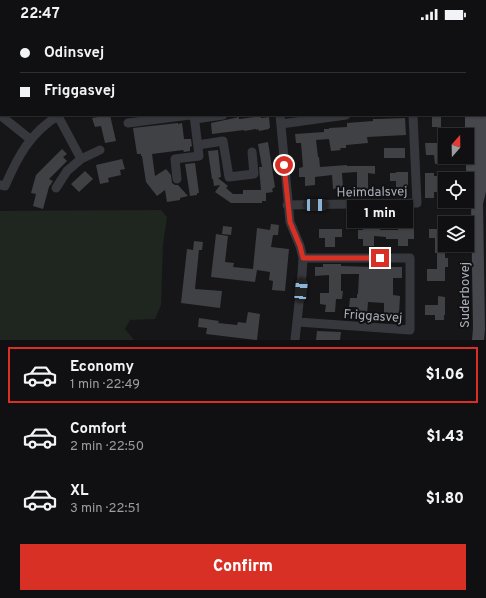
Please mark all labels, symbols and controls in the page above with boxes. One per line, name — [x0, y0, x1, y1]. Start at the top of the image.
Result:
text: 22:47 — [20, 5, 60, 24]
text: Odinsvej — [44, 44, 104, 63]
text: Friggasvej — [44, 82, 115, 101]
north arrow — [438, 128, 474, 164]
map controls — [438, 128, 474, 252]
route start — [275, 156, 293, 174]
button: locate — [438, 172, 474, 208]
street label: Heimdalsvej — [336, 184, 408, 202]
car — [304, 199, 328, 211]
callout: 1 min — [347, 200, 413, 228]
text: 1 min — [364, 206, 396, 222]
button: layers — [438, 216, 474, 252]
route end — [371, 249, 389, 267]
street label: Suderbovej — [458, 262, 474, 328]
car — [294, 277, 308, 303]
street label: Friggasvej — [343, 307, 403, 327]
icon: car — [22, 357, 58, 393]
text: Economy — [70, 358, 134, 377]
text: $1.06 — [426, 366, 464, 385]
text: 1 min · 22:49 — [70, 377, 140, 393]
icon: car — [22, 419, 58, 455]
text: Comfort — [70, 420, 127, 439]
text: $1.43 — [426, 428, 464, 447]
text: 2 min · 22:50 — [70, 439, 144, 455]
icon: car — [22, 481, 58, 517]
text: XL — [70, 482, 88, 501]
text: $1.80 — [426, 490, 464, 509]
text: 3 min · 22:51 — [70, 501, 140, 517]
button: Confirm — [20, 544, 466, 590]

